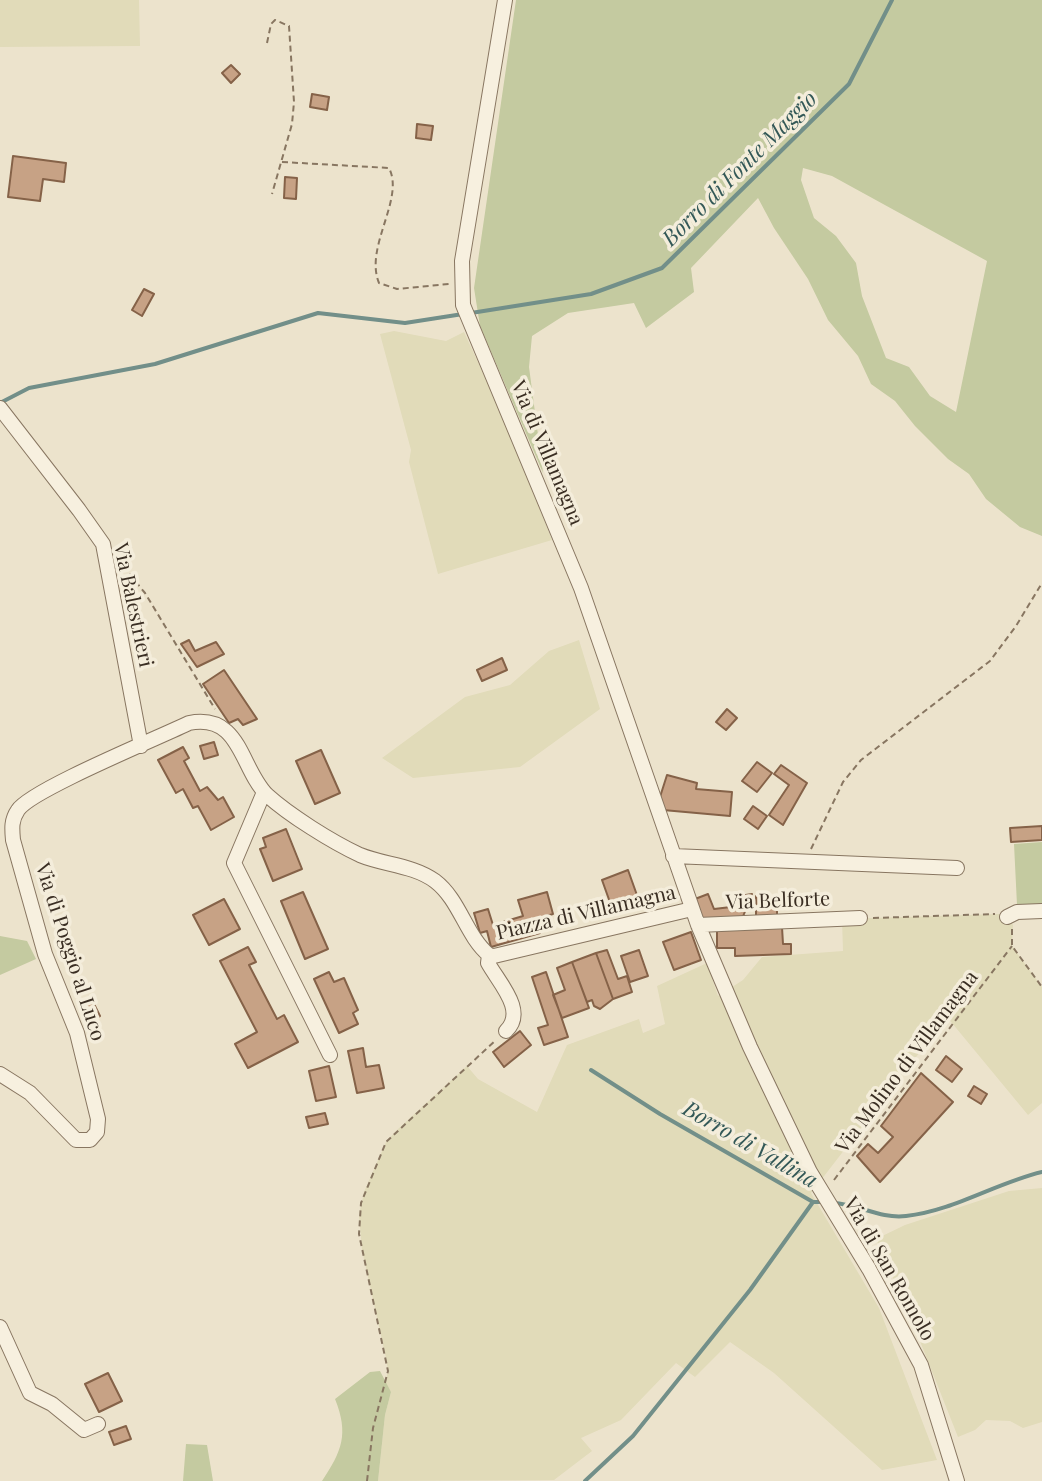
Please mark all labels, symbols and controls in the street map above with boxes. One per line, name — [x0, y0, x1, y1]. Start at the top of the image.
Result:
water label: Borro di Fonte Maggio — [657, 86, 823, 252]
street label: Via di Villamagna — [506, 377, 588, 529]
street label: Via Balestrieri — [108, 541, 158, 669]
street label: Via di Poggio al Luco — [30, 860, 110, 1044]
street label: Piazza di Villamagna — [494, 881, 678, 945]
street label: Via Belforte — [725, 887, 831, 915]
street label: Via Molino di Villamagna — [831, 966, 983, 1158]
water label: Borro di Vallina — [678, 1096, 822, 1194]
street label: Via di San Romolo — [838, 1193, 940, 1345]

